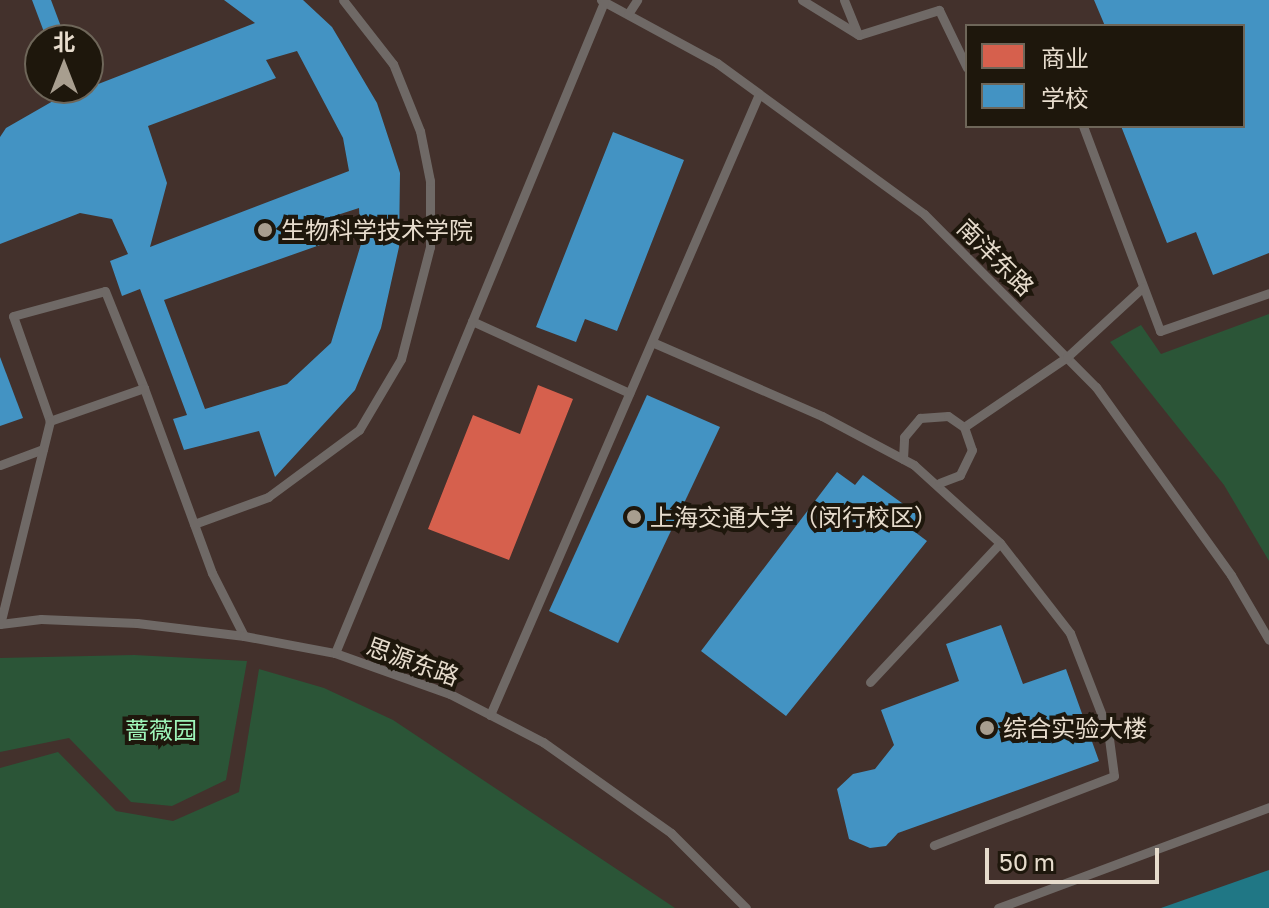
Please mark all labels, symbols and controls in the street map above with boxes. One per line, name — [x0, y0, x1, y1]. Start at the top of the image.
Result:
north arrow — [24, 24, 104, 104]
legend — [965, 24, 1245, 128]
text: 北 — [53, 28, 75, 55]
text: 商业 — [1041, 43, 1089, 72]
text: 学校 — [1041, 83, 1089, 112]
street label: 南洋东路 — [952, 213, 1040, 301]
place label: 生物科学技术学院 — [281, 216, 473, 244]
marker: 生物科学技术学院 — [256, 221, 274, 239]
place label: 上海交通大学（闵行校区） — [650, 503, 938, 531]
marker: 上海交通大学（闵行校区） — [625, 508, 643, 526]
street label: 思源东路 — [363, 631, 463, 691]
place label: 综合实验大楼 — [1003, 714, 1147, 742]
park label: 蔷薇园 — [125, 716, 197, 744]
marker: 综合实验大楼 — [978, 719, 996, 737]
scale bar — [989, 832, 1163, 882]
text: 50 m — [999, 847, 1055, 876]

